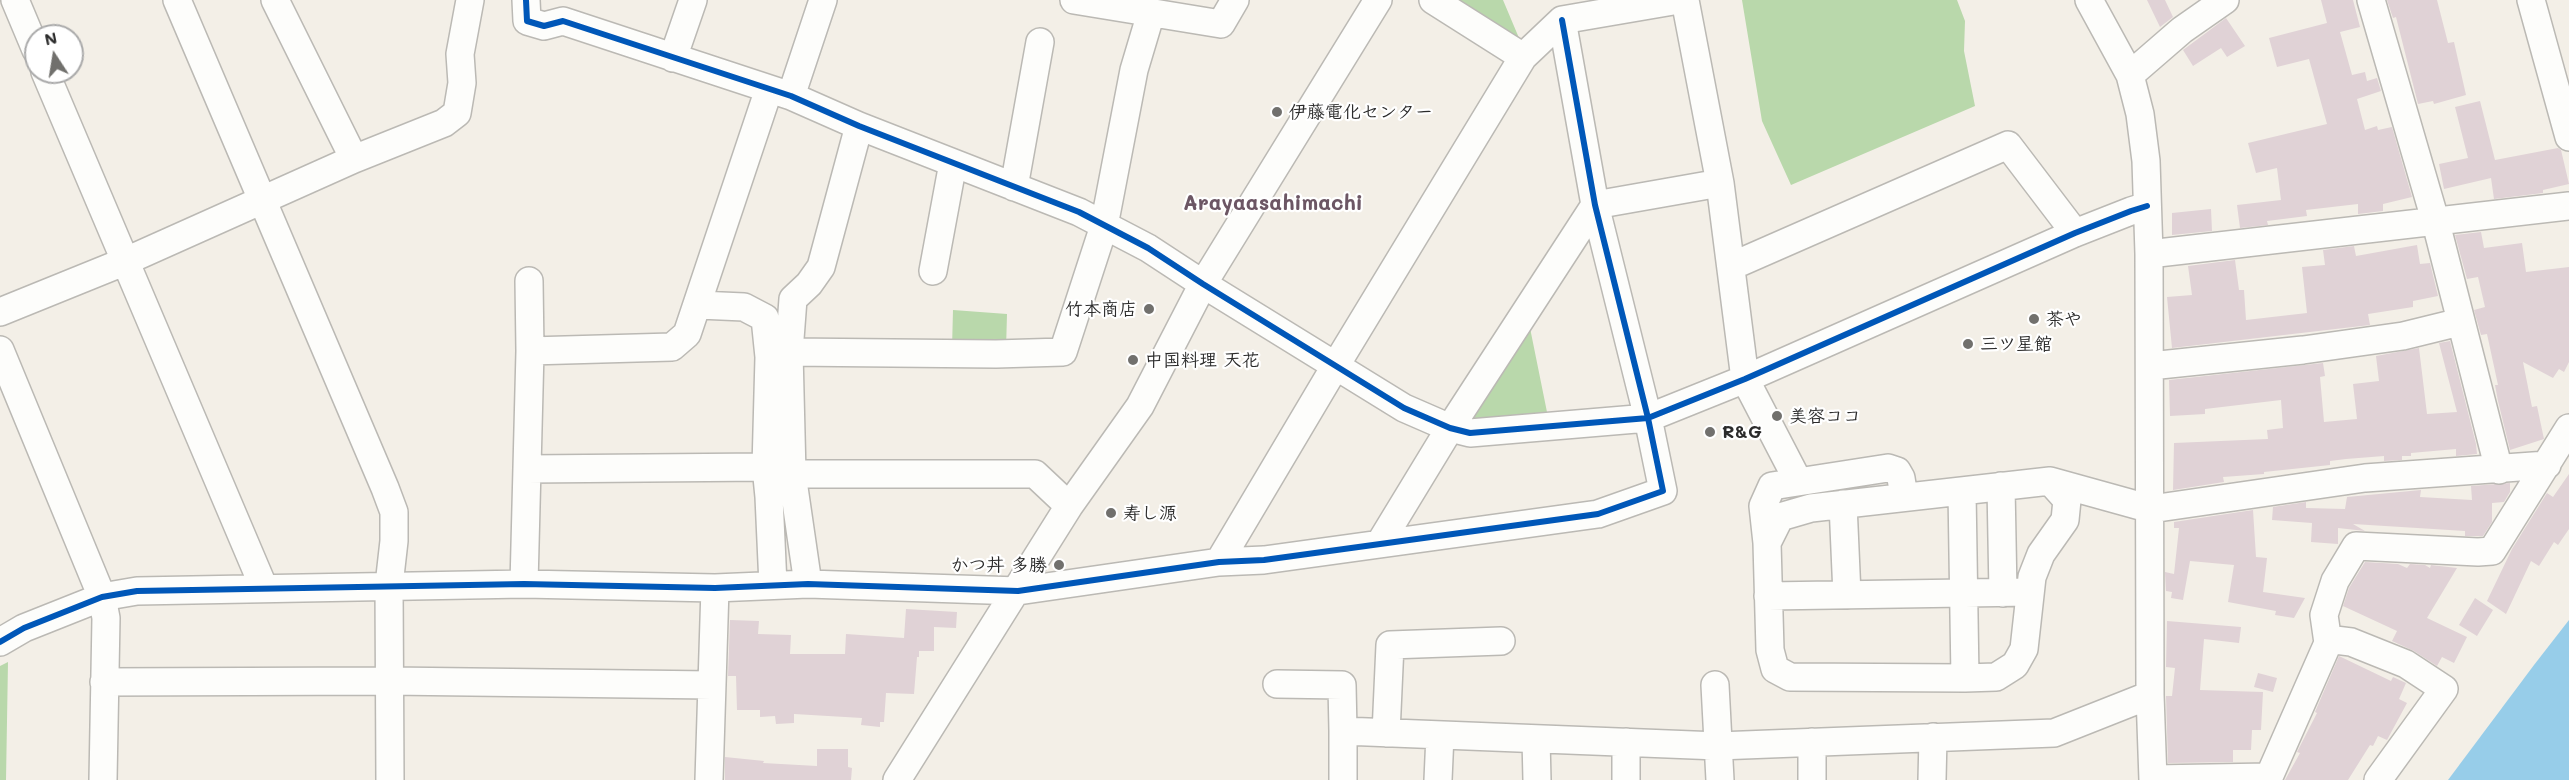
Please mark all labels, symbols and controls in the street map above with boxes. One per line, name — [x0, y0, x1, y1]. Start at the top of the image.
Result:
north arrow — [24, 24, 84, 84]
text: N — [42, 26, 59, 49]
place label: 伊藤電化センター — [1289, 101, 1433, 123]
marker: 伊藤電化センター — [1270, 105, 1284, 119]
district label: Arayaasahimachi — [1183, 191, 1363, 217]
place label: 竹本商店 — [1065, 298, 1137, 320]
marker: 竹本商店 — [1142, 302, 1156, 316]
place label: 茶や — [2046, 308, 2082, 330]
marker: 茶や — [2027, 312, 2041, 326]
place label: 三ツ星館 — [1980, 333, 2052, 355]
marker: 三ツ星館 — [1961, 337, 1975, 351]
place label: 中国料理 天花 — [1145, 349, 1259, 371]
marker: 中国料理 天花 — [1126, 353, 1140, 367]
place label: 美容ココ — [1789, 405, 1861, 427]
marker: 美容ココ — [1770, 409, 1784, 423]
place label: R&G — [1722, 421, 1762, 443]
marker: R&G — [1703, 425, 1717, 439]
place label: 寿し源 — [1123, 502, 1177, 524]
marker: 寿し源 — [1104, 506, 1118, 520]
place label: かつ丼 多勝 — [951, 554, 1047, 576]
marker: かつ丼 多勝 — [1052, 558, 1066, 572]

